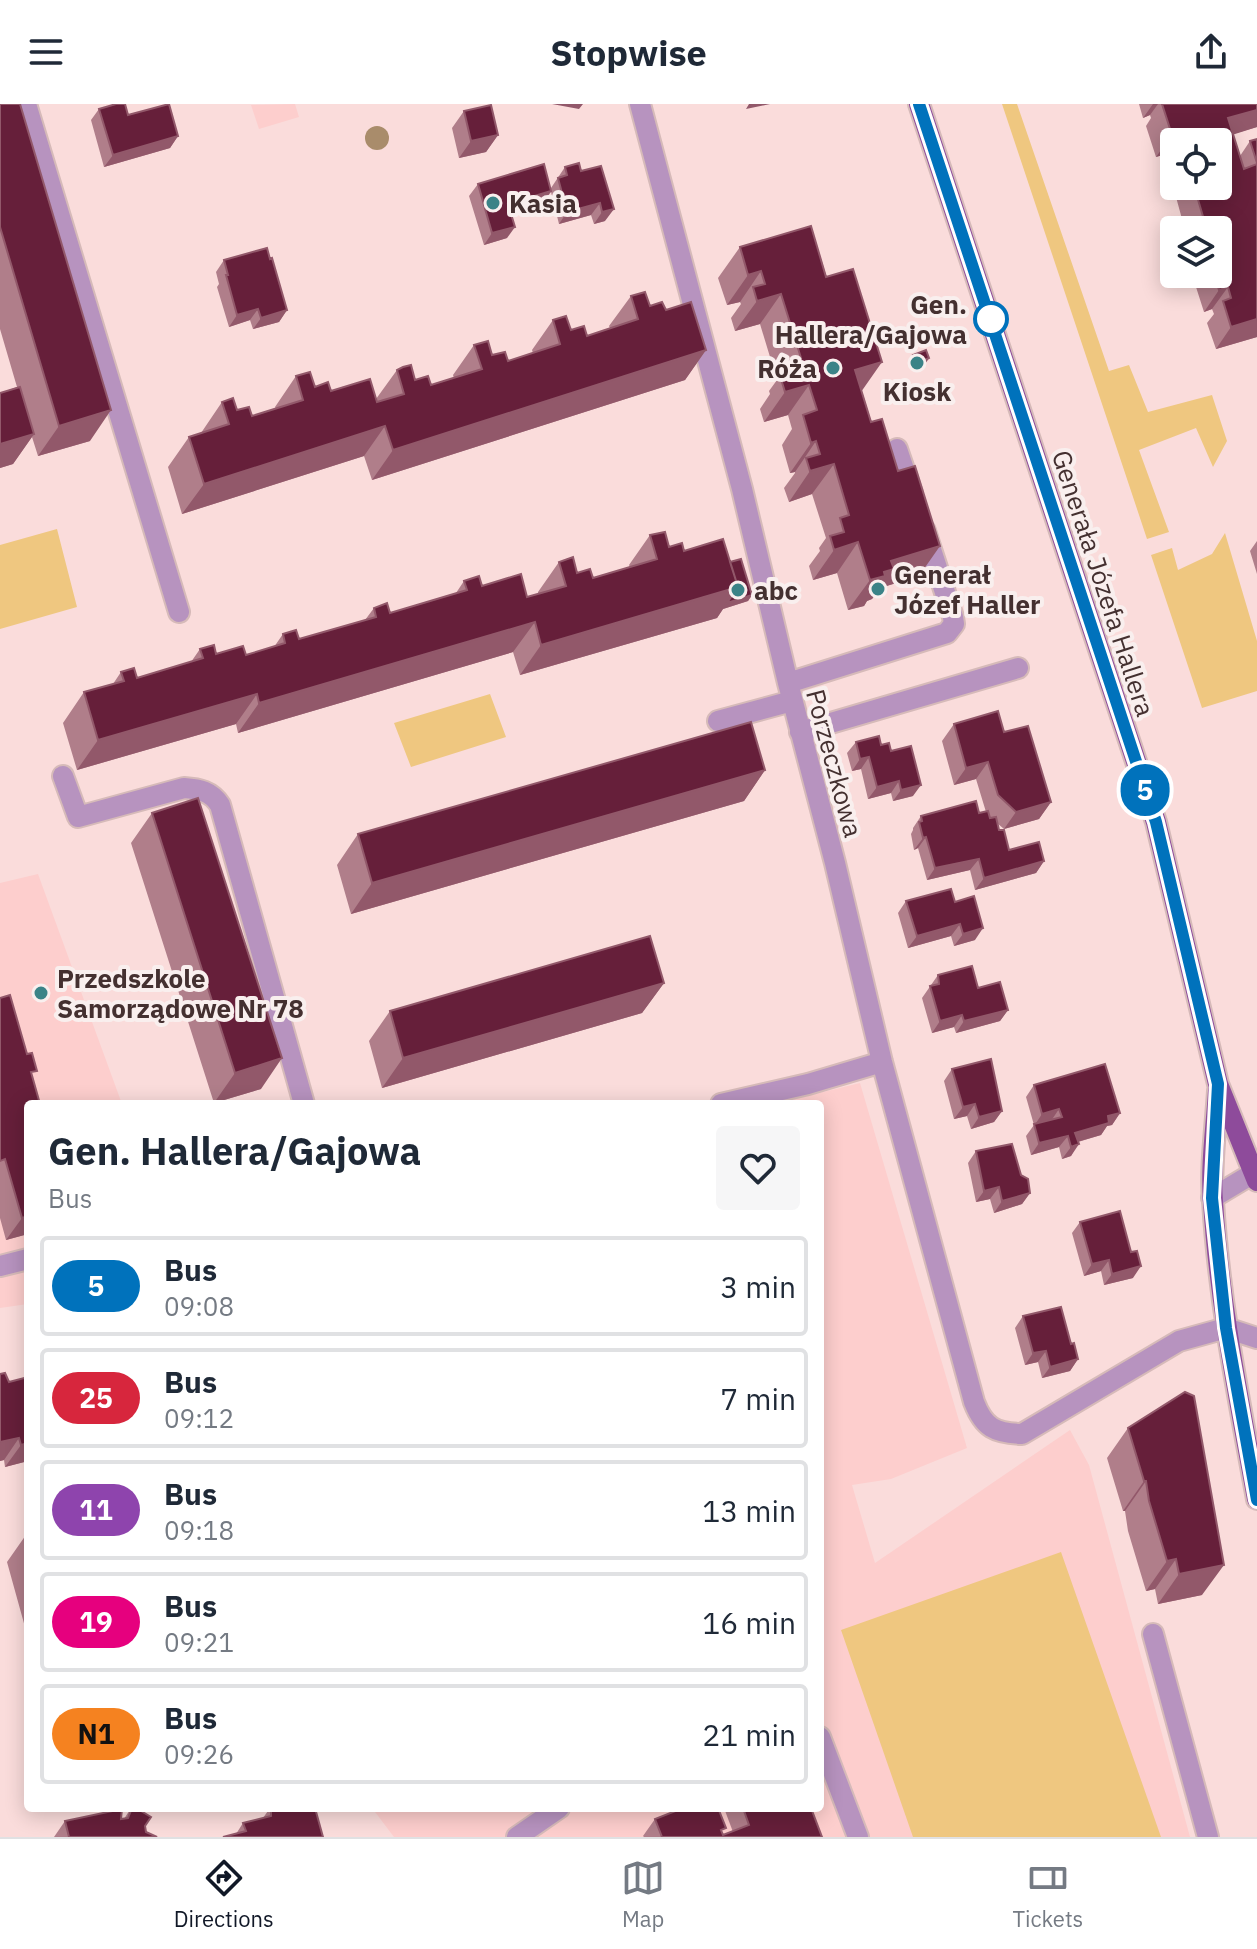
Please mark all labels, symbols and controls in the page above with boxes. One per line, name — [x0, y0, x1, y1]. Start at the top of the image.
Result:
text: Stopwise — [550, 29, 707, 76]
icon: menu — [24, 30, 68, 74]
icon: share — [1189, 30, 1233, 74]
map controls — [1160, 128, 1232, 288]
button: locate — [1160, 128, 1232, 200]
place label: Kasia — [509, 186, 577, 220]
marker: Kasia — [484, 194, 502, 212]
button: layers — [1160, 216, 1232, 288]
place label: Gen. Hallera/Gajowa — [775, 287, 967, 351]
marker: Gen. Hallera/Gajowa — [974, 302, 1008, 336]
place label: Róża — [757, 351, 817, 385]
marker: Kiosk — [908, 354, 926, 372]
marker: Róża — [824, 359, 842, 377]
place label: Kiosk — [883, 374, 951, 408]
street label: Generała Józefa Hallera — [1045, 446, 1163, 721]
place label: Generał Józef Haller — [894, 557, 1041, 621]
place label: abc — [754, 573, 798, 607]
marker: Generał Józef Haller — [869, 580, 887, 598]
marker: abc — [729, 581, 747, 599]
street label: Porzeczkowa — [799, 685, 871, 841]
line badge: 5 — [1119, 764, 1171, 816]
text: 5 — [1137, 771, 1153, 808]
place label: Przedszkole Samorządowe Nr 78 — [57, 961, 304, 1025]
marker: Przedszkole Samorządowe Nr 78 — [32, 984, 50, 1002]
text: Gen. Hallera/Gajowa — [48, 1126, 421, 1175]
button: heart — [716, 1126, 800, 1210]
text: Bus — [48, 1181, 92, 1215]
text: Bus — [164, 1250, 217, 1289]
text: 5 — [88, 1267, 104, 1304]
text: 3 min — [720, 1267, 796, 1306]
text: 09:08 — [164, 1289, 234, 1323]
text: Bus — [164, 1362, 217, 1401]
text: 25 — [79, 1379, 113, 1416]
text: 7 min — [720, 1379, 796, 1418]
text: 09:12 — [164, 1401, 234, 1435]
text: Bus — [164, 1474, 217, 1513]
text: 11 — [79, 1491, 113, 1528]
text: 13 min — [702, 1491, 796, 1530]
text: 09:18 — [164, 1513, 234, 1547]
text: Bus — [164, 1586, 217, 1625]
text: 19 — [79, 1603, 113, 1640]
text: 16 min — [702, 1603, 796, 1642]
text: 09:21 — [164, 1625, 234, 1659]
text: Bus — [164, 1698, 217, 1737]
text: N1 — [77, 1715, 115, 1752]
text: 21 min — [702, 1715, 796, 1754]
text: 09:26 — [164, 1737, 234, 1771]
tab: Directions — [174, 1856, 274, 1933]
tab: Map — [621, 1856, 665, 1933]
tab: Tickets — [1012, 1856, 1083, 1933]

